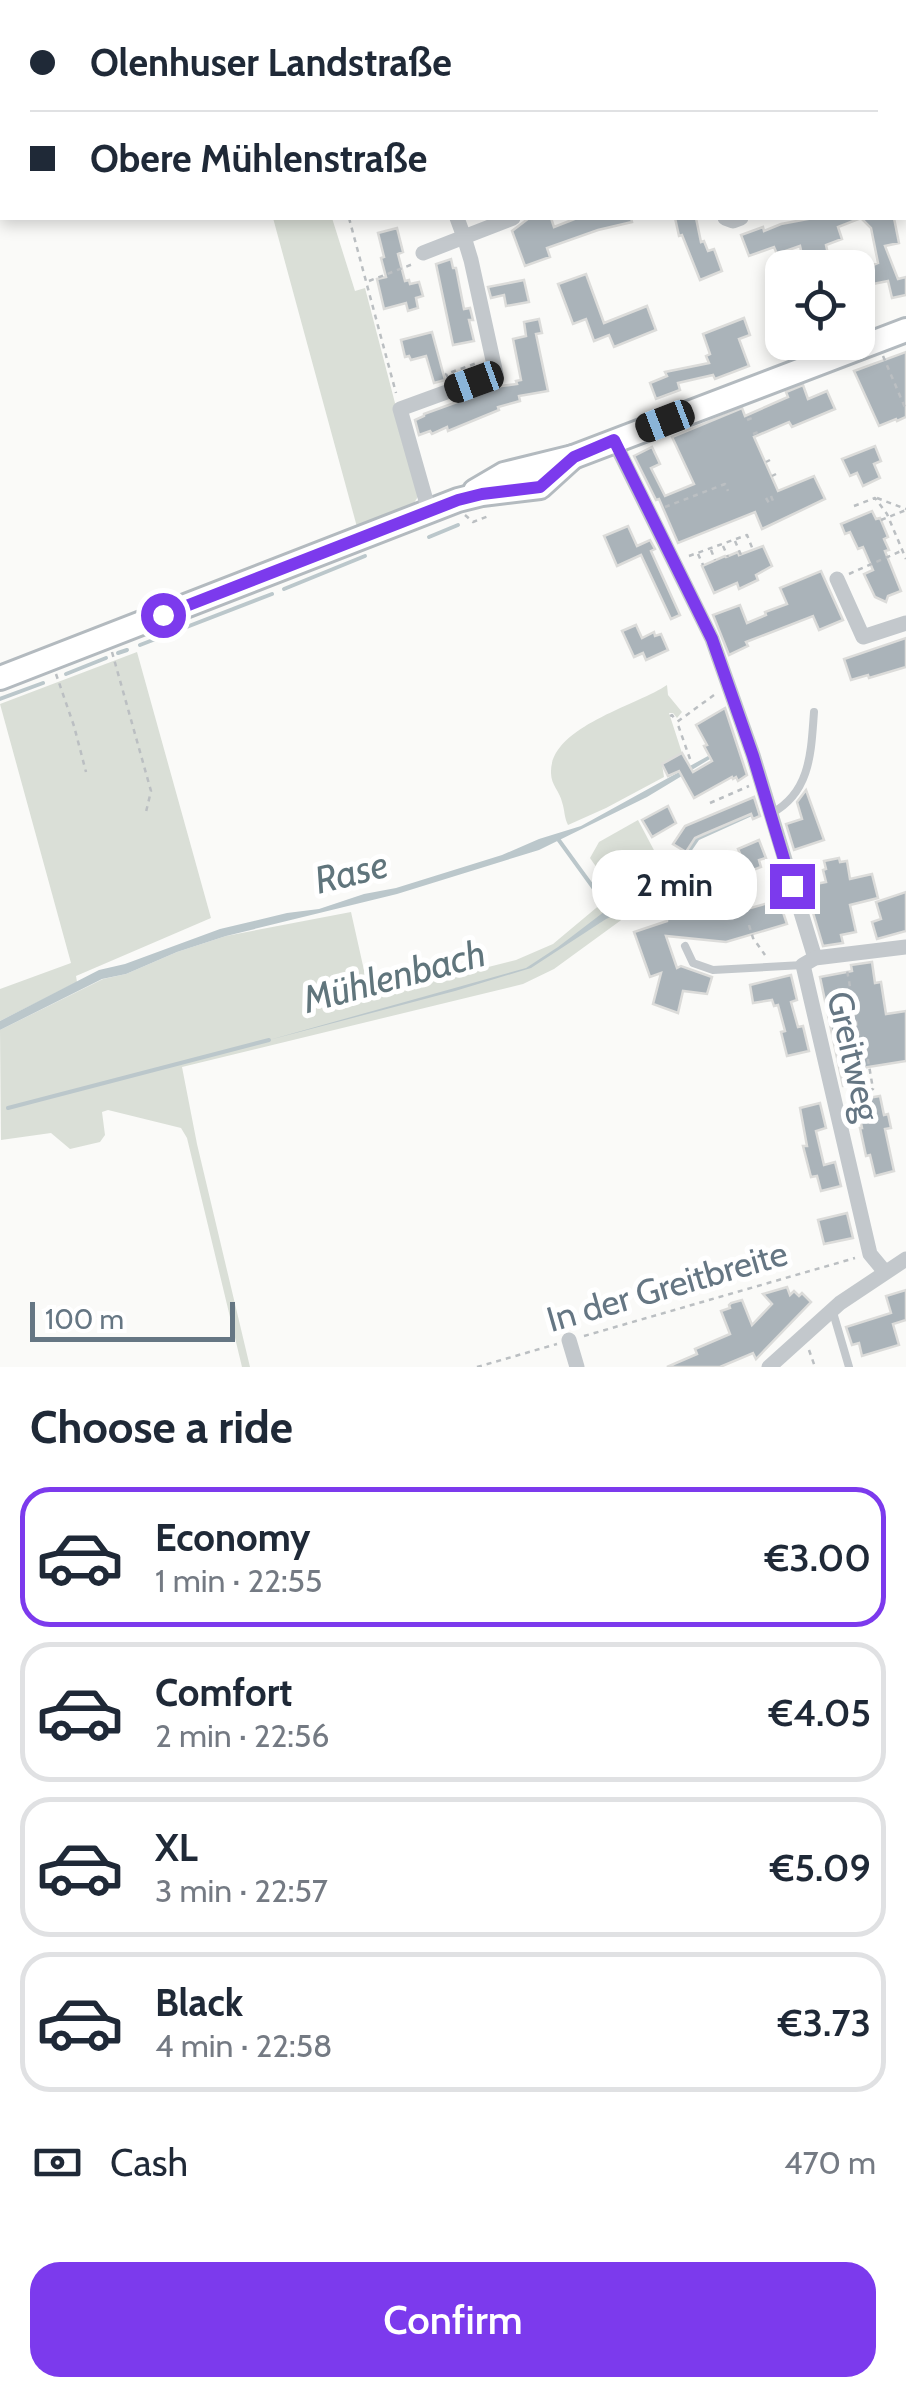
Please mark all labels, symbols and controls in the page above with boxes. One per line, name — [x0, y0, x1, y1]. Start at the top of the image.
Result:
text: Olenhuser Landstraße — [90, 39, 452, 86]
text: Obere Mühlenstraße — [90, 135, 427, 182]
map controls — [765, 250, 875, 360]
button: locate — [765, 250, 875, 360]
car — [441, 358, 507, 406]
car — [632, 396, 698, 446]
route start — [141, 593, 186, 638]
water label: Rase — [309, 840, 393, 904]
callout: 2 min — [592, 851, 757, 921]
route end — [770, 864, 815, 909]
text: 2 min — [636, 865, 713, 904]
water label: Mühlenbach — [297, 929, 490, 1023]
street label: Greitweg — [818, 987, 890, 1126]
street label: In der Greitbreite — [542, 1231, 792, 1341]
scale bar — [30, 1297, 235, 1342]
text: 100 m — [45, 1302, 124, 1336]
text: Choose a ride — [30, 1400, 293, 1454]
icon: car — [35, 1512, 125, 1602]
text: Economy — [155, 1514, 310, 1561]
text: €3.00 — [765, 1534, 871, 1581]
text: 1 min · 22:55 — [155, 1561, 322, 1600]
icon: car — [35, 1667, 125, 1757]
text: Comfort — [155, 1669, 292, 1716]
text: €4.05 — [769, 1689, 871, 1736]
text: 2 min · 22:56 — [155, 1716, 329, 1755]
icon: car — [35, 1822, 125, 1912]
text: XL — [155, 1824, 198, 1871]
text: €5.09 — [770, 1844, 871, 1891]
text: 3 min · 22:57 — [155, 1871, 328, 1910]
icon: car — [35, 1977, 125, 2067]
text: Black — [155, 1979, 243, 2026]
text: €3.73 — [778, 1999, 871, 2046]
text: 4 min · 22:58 — [155, 2026, 332, 2065]
icon: cash — [30, 2135, 85, 2190]
text: Cash — [110, 2139, 188, 2186]
text: 470 m — [784, 2143, 876, 2182]
button: Confirm — [30, 2262, 876, 2377]

